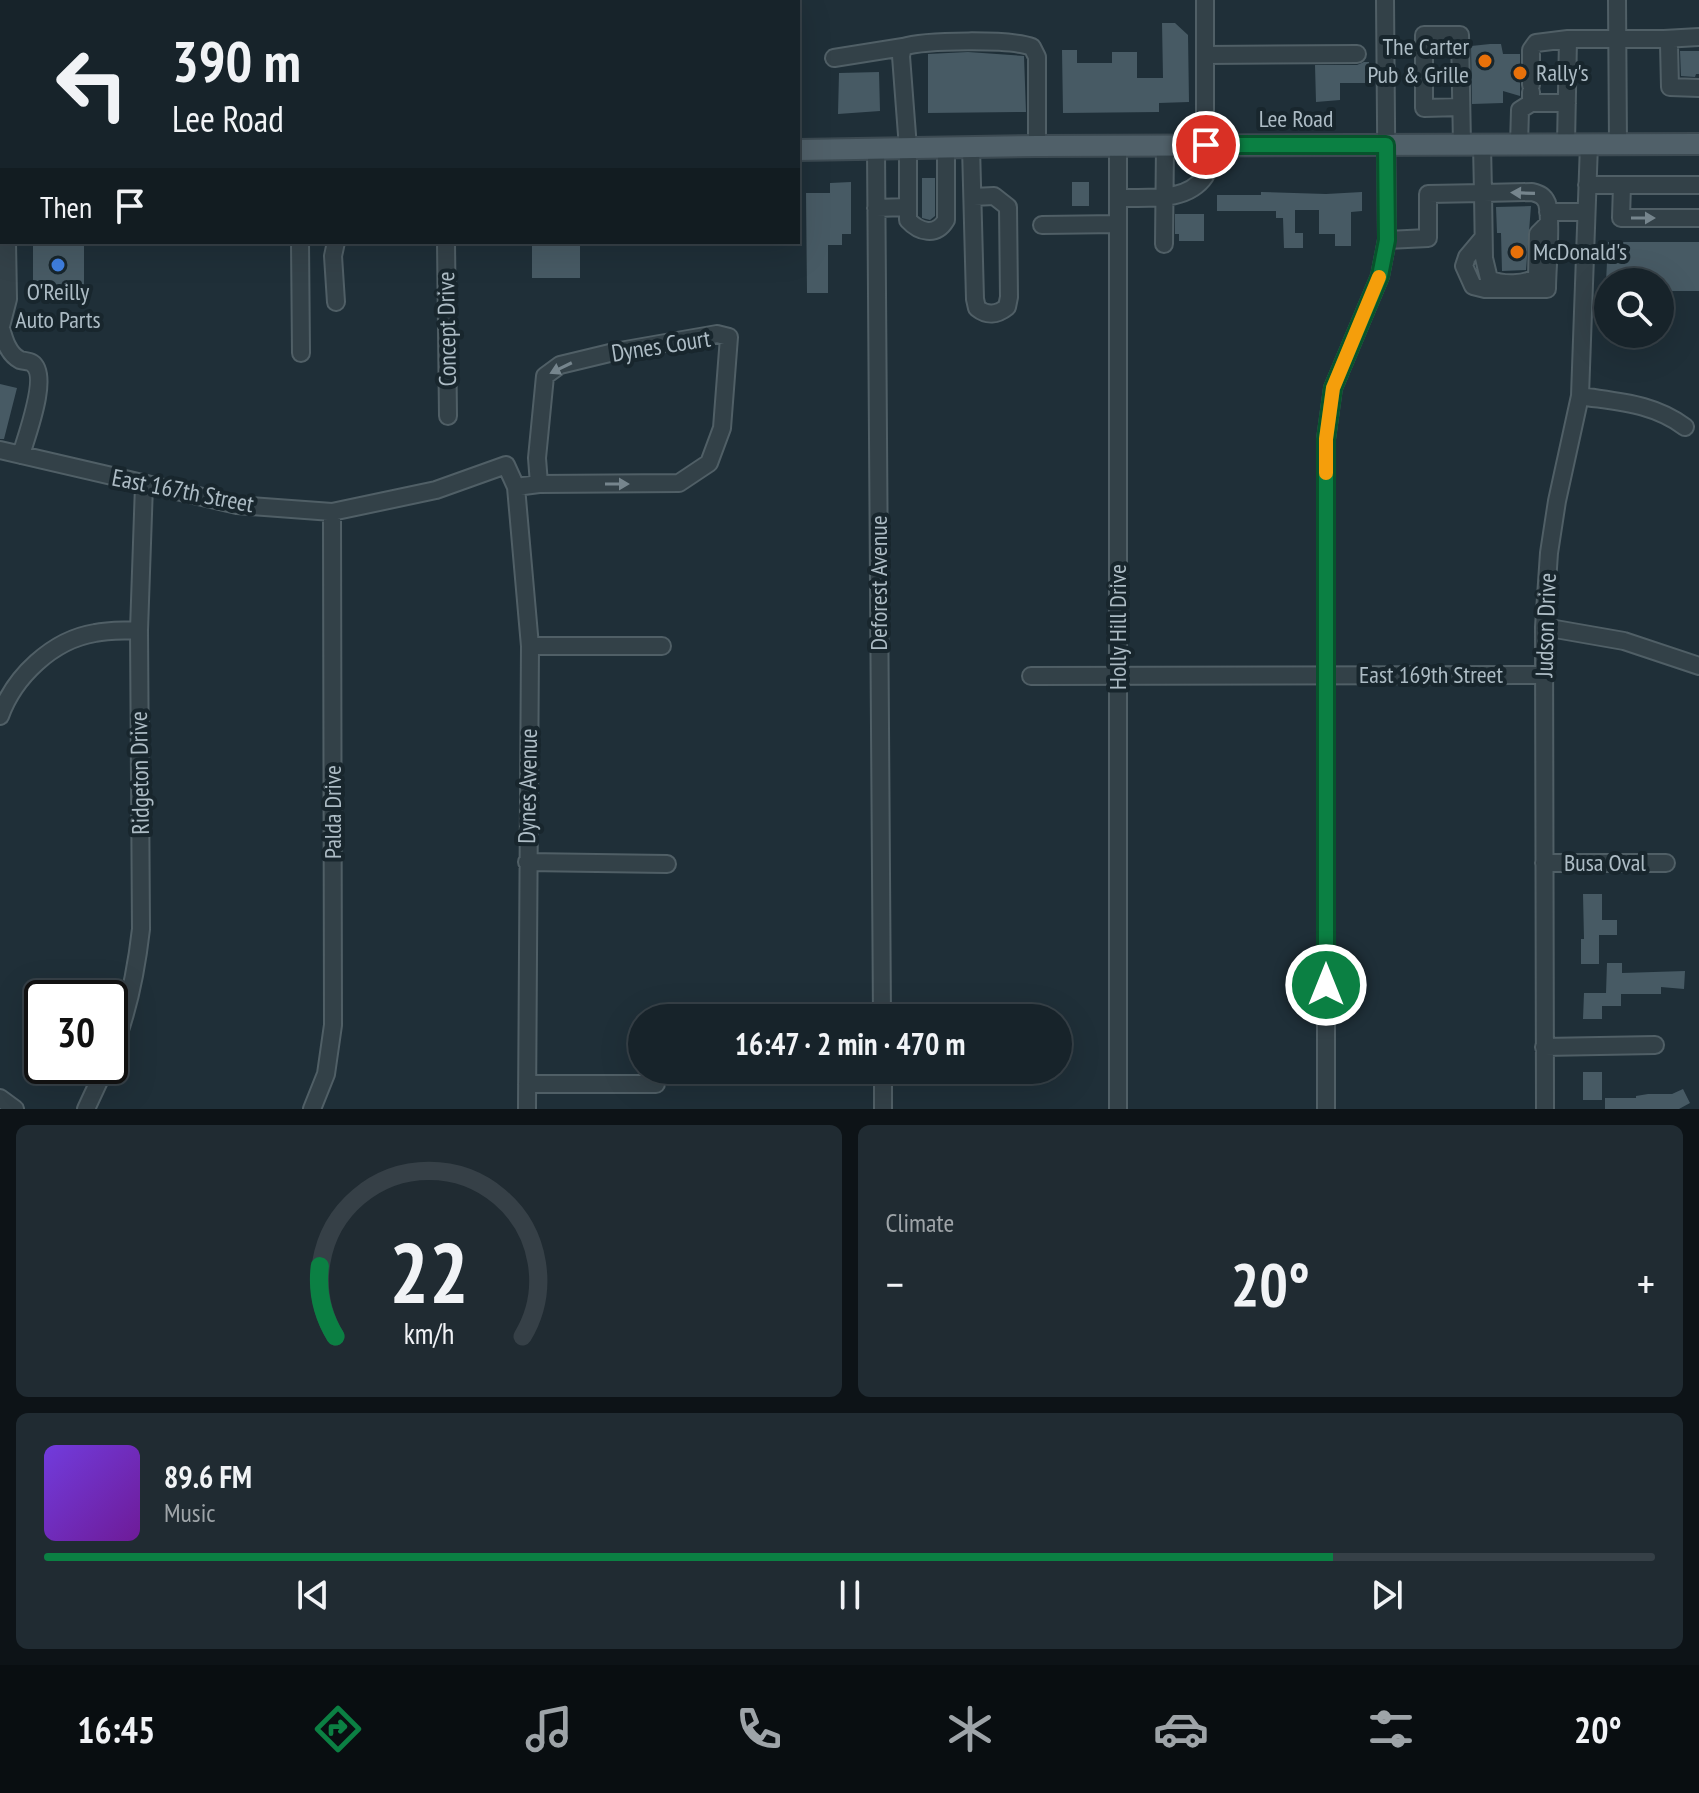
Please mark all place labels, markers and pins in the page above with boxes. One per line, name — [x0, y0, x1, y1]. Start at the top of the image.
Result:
place label: The Carter Pub & Grille — [1367, 31, 1469, 90]
marker: The Carter Pub & Grille — [1476, 52, 1494, 70]
place label: Rally's — [1536, 57, 1589, 88]
marker: Rally's — [1511, 64, 1529, 82]
pin — [1172, 111, 1240, 179]
place label: McDonald's — [1533, 236, 1627, 267]
marker: McDonald's — [1508, 243, 1526, 261]
marker: O'Reilly Auto Parts — [49, 256, 67, 274]
place label: O'Reilly Auto Parts — [15, 276, 101, 335]

